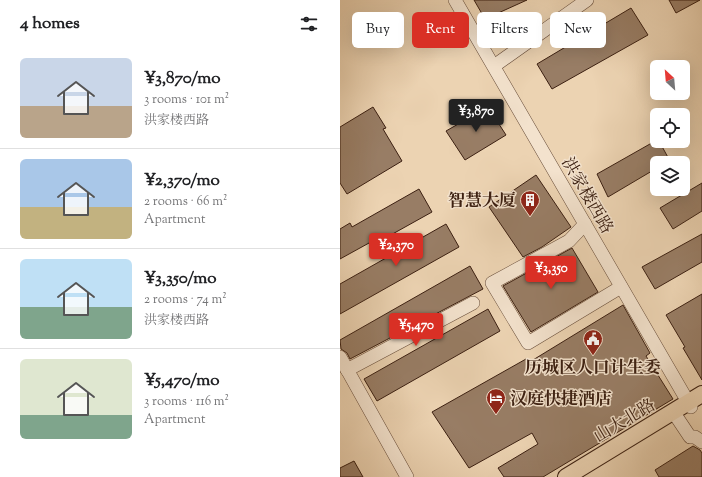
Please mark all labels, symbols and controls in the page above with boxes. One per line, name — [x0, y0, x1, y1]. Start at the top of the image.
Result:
text: 4 homes — [20, 12, 80, 36]
chip: Buy — [352, 12, 404, 48]
chip: Rent — [412, 12, 469, 48]
chip: Filters — [477, 12, 542, 48]
chip: New — [550, 12, 606, 48]
icon: filters — [298, 13, 320, 35]
north arrow — [650, 60, 690, 100]
map controls — [650, 60, 690, 196]
text: ¥3,870/mo — [144, 67, 221, 91]
icon: home — [52, 74, 100, 122]
text: 3 rooms · 101 m² — [144, 91, 229, 109]
pin: ¥3,870 — [443, 99, 509, 133]
text: ¥3,870 — [458, 103, 494, 121]
button: locate — [650, 108, 690, 148]
text: 洪家楼西路 — [144, 112, 209, 130]
street label: 洪家楼西路 — [555, 153, 618, 239]
button: layers — [650, 156, 690, 196]
text: ¥2,370/mo — [144, 169, 220, 193]
icon: home — [52, 175, 100, 223]
building icon: 智慧大厦 — [519, 189, 541, 217]
place label: 智慧大厦 — [448, 190, 516, 214]
text: 2 rooms · 66 m² — [144, 193, 227, 211]
text: Apartment — [144, 211, 205, 229]
pin: ¥2,370 — [363, 233, 429, 267]
text: ¥2,370 — [378, 237, 414, 255]
pin: ¥3,350 — [518, 256, 584, 290]
text: ¥3,350 — [534, 260, 568, 278]
text: ¥3,350/mo — [144, 267, 217, 291]
icon: home — [52, 275, 100, 323]
text: 2 rooms · 74 m² — [144, 291, 227, 309]
text: 洪家楼西路 — [144, 312, 209, 330]
pin: ¥5,470 — [383, 313, 449, 347]
text: ¥5,470 — [398, 317, 434, 335]
public building icon: 历城区人口计生委 — [582, 328, 604, 356]
place label: 历城区人口计生委 — [525, 357, 661, 381]
text: ¥5,470/mo — [144, 369, 220, 393]
icon: home — [52, 375, 100, 423]
hotel icon: 汉庭快捷酒店 — [485, 387, 507, 415]
place label: 汉庭快捷酒店 — [510, 388, 612, 412]
text: 3 rooms · 116 m² — [144, 393, 229, 411]
street label: 山大北路 — [590, 394, 660, 450]
text: Apartment — [144, 411, 205, 429]

